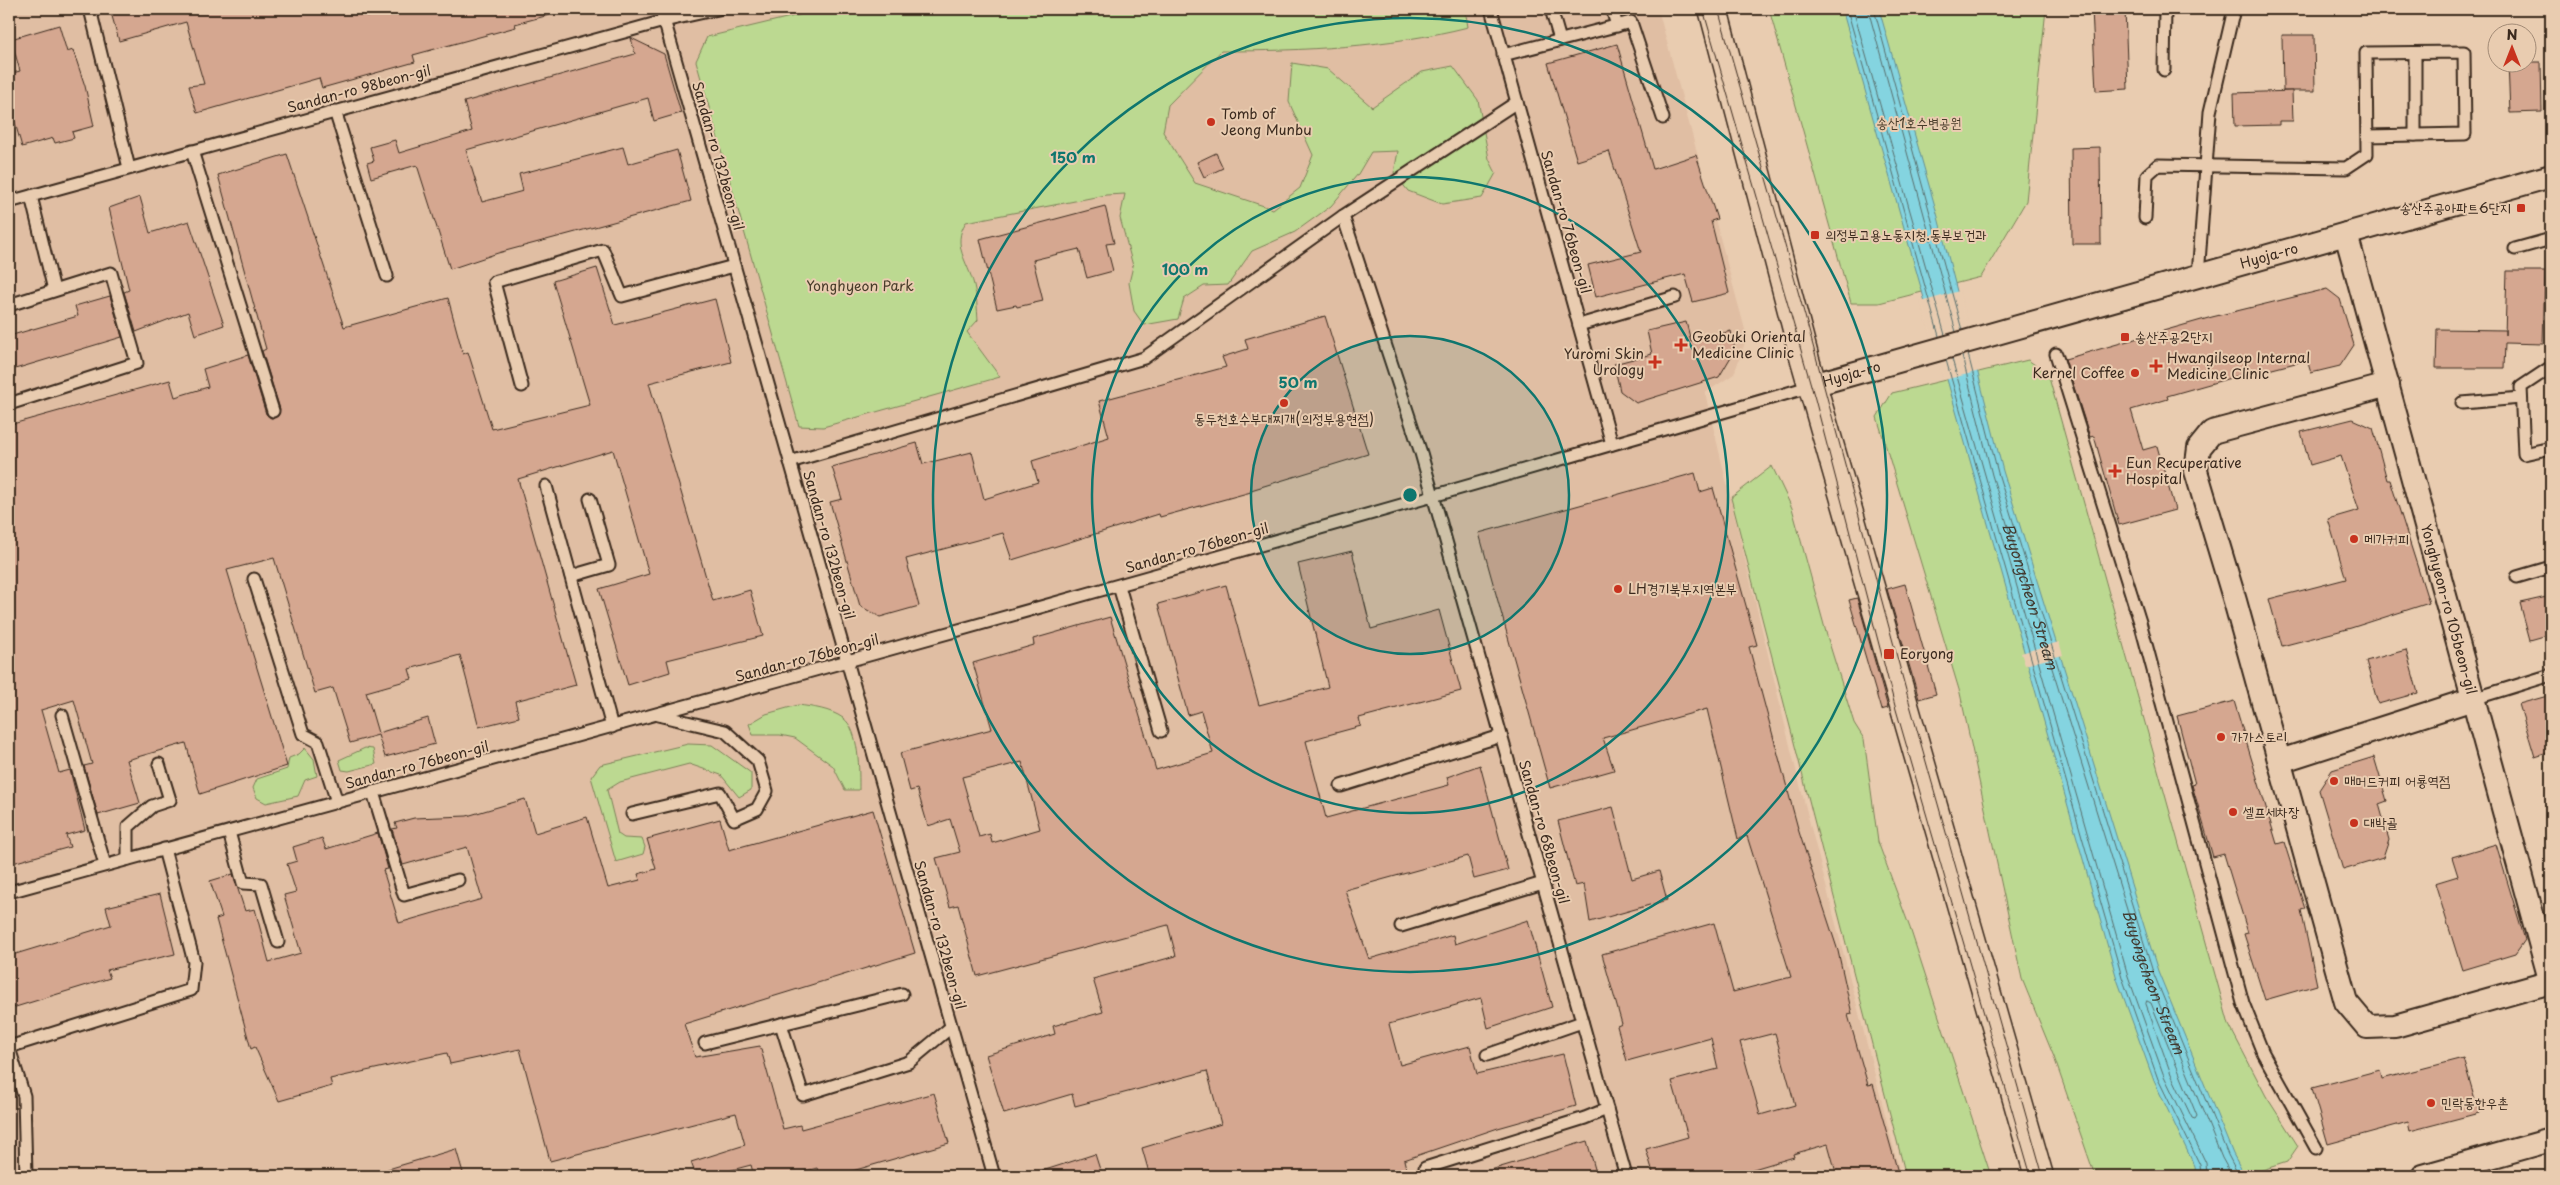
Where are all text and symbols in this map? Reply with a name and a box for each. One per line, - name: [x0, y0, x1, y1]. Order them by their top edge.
- north arrow: [2488, 22, 2538, 72]
- text: N: [2506, 24, 2518, 45]
- street label: Sandan-ro 98beon-gil: [285, 59, 433, 118]
- street label: Sandan-ro 132beon-gil: [687, 79, 750, 233]
- place label: Tomb of Jeong Munbu: [1221, 103, 1312, 140]
- park label: 송산1호수변공원: [1876, 112, 1962, 133]
- marker: Tomb of Jeong Munbu: [1205, 116, 1217, 128]
- text: 150 m: [1050, 145, 1096, 168]
- street label: Sandan-ro 76beon-gil: [1536, 148, 1597, 296]
- place label: 송산주공아파트6단지: [2400, 197, 2511, 218]
- marker: 송산주공아파트6단지: [2515, 202, 2527, 214]
- place label: 의정부고용노동지청.동부보건과: [1825, 224, 1986, 245]
- marker: 의정부고용노동지청.동부보건과: [1809, 229, 1821, 241]
- street label: Hyoja-ro: [2237, 237, 2301, 274]
- text: 100 m: [1162, 257, 1208, 280]
- park label: Yonghyeon Park: [806, 275, 914, 296]
- place label: Geobuki Oriental Medicine Clinic: [1692, 326, 1806, 363]
- place label: 송산주공2단지: [2135, 326, 2213, 347]
- marker: 송산주공2단지: [2119, 331, 2131, 343]
- marker: Geobuki Oriental Medicine Clinic: [1674, 338, 1688, 352]
- place label: Yuromi Skin Urology: [1564, 343, 1644, 380]
- place label: Hwangilseop Internal Medicine Clinic: [2167, 347, 2310, 384]
- marker: Yuromi Skin Urology: [1648, 355, 1662, 369]
- street label: Hyoja-ro: [1820, 355, 1883, 392]
- marker: Hwangilseop Internal Medicine Clinic: [2149, 359, 2163, 373]
- place label: Kernel Coffee: [2032, 362, 2125, 383]
- marker: Kernel Coffee: [2129, 367, 2141, 379]
- text: 50 m: [1279, 370, 1317, 393]
- marker: 동두천호수부대찌개(의정부용현점): [1278, 397, 1290, 409]
- place label: 동두천호수부대찌개(의정부용현점): [1194, 408, 1374, 429]
- place label: Eun Recuperative Hospital: [2126, 452, 2242, 489]
- marker: Eun Recuperative Hospital: [2108, 464, 2122, 478]
- street label: Sandan-ro 132beon-gil: [798, 468, 861, 622]
- centre of rings: [1401, 486, 1419, 504]
- street label: Sandan-ro 76beon-gil: [1123, 517, 1271, 578]
- water label: Buyongcheon Stream: [1998, 520, 2065, 673]
- street label: Yonghyeon-ro 105beon-gil: [2416, 521, 2483, 697]
- place label: 메가커피: [2364, 528, 2409, 549]
- marker: 메가커피: [2348, 533, 2360, 545]
- place label: LH경기북부지역본부: [1628, 578, 1737, 599]
- marker: LH경기북부지역본부: [1612, 583, 1624, 595]
- street label: Sandan-ro 76beon-gil: [733, 628, 881, 687]
- place label: Eoryong: [1900, 643, 1954, 664]
- marker: Eoryong: [1882, 647, 1896, 661]
- place label: 가가스토리: [2231, 726, 2287, 747]
- marker: 가가스토리: [2215, 731, 2227, 743]
- street label: Sandan-ro 76beon-gil: [343, 735, 491, 794]
- street label: Sandan-ro 68beon-gil: [1514, 757, 1575, 906]
- place label: 매머드커피 어룡역점: [2344, 770, 2450, 791]
- marker: 매머드커피 어룡역점: [2328, 775, 2340, 787]
- place label: 셀프세차장: [2243, 801, 2300, 822]
- marker: 셀프세차장: [2227, 806, 2239, 818]
- place label: 대박골: [2364, 812, 2398, 833]
- marker: 대박골: [2348, 817, 2360, 829]
- street label: Sandan-ro 132beon-gil: [909, 858, 972, 1012]
- water label: Buyongcheon Stream: [2118, 907, 2192, 1058]
- place label: 민락동한우촌: [2441, 1092, 2509, 1113]
- marker: 민락동한우촌: [2425, 1097, 2437, 1109]

